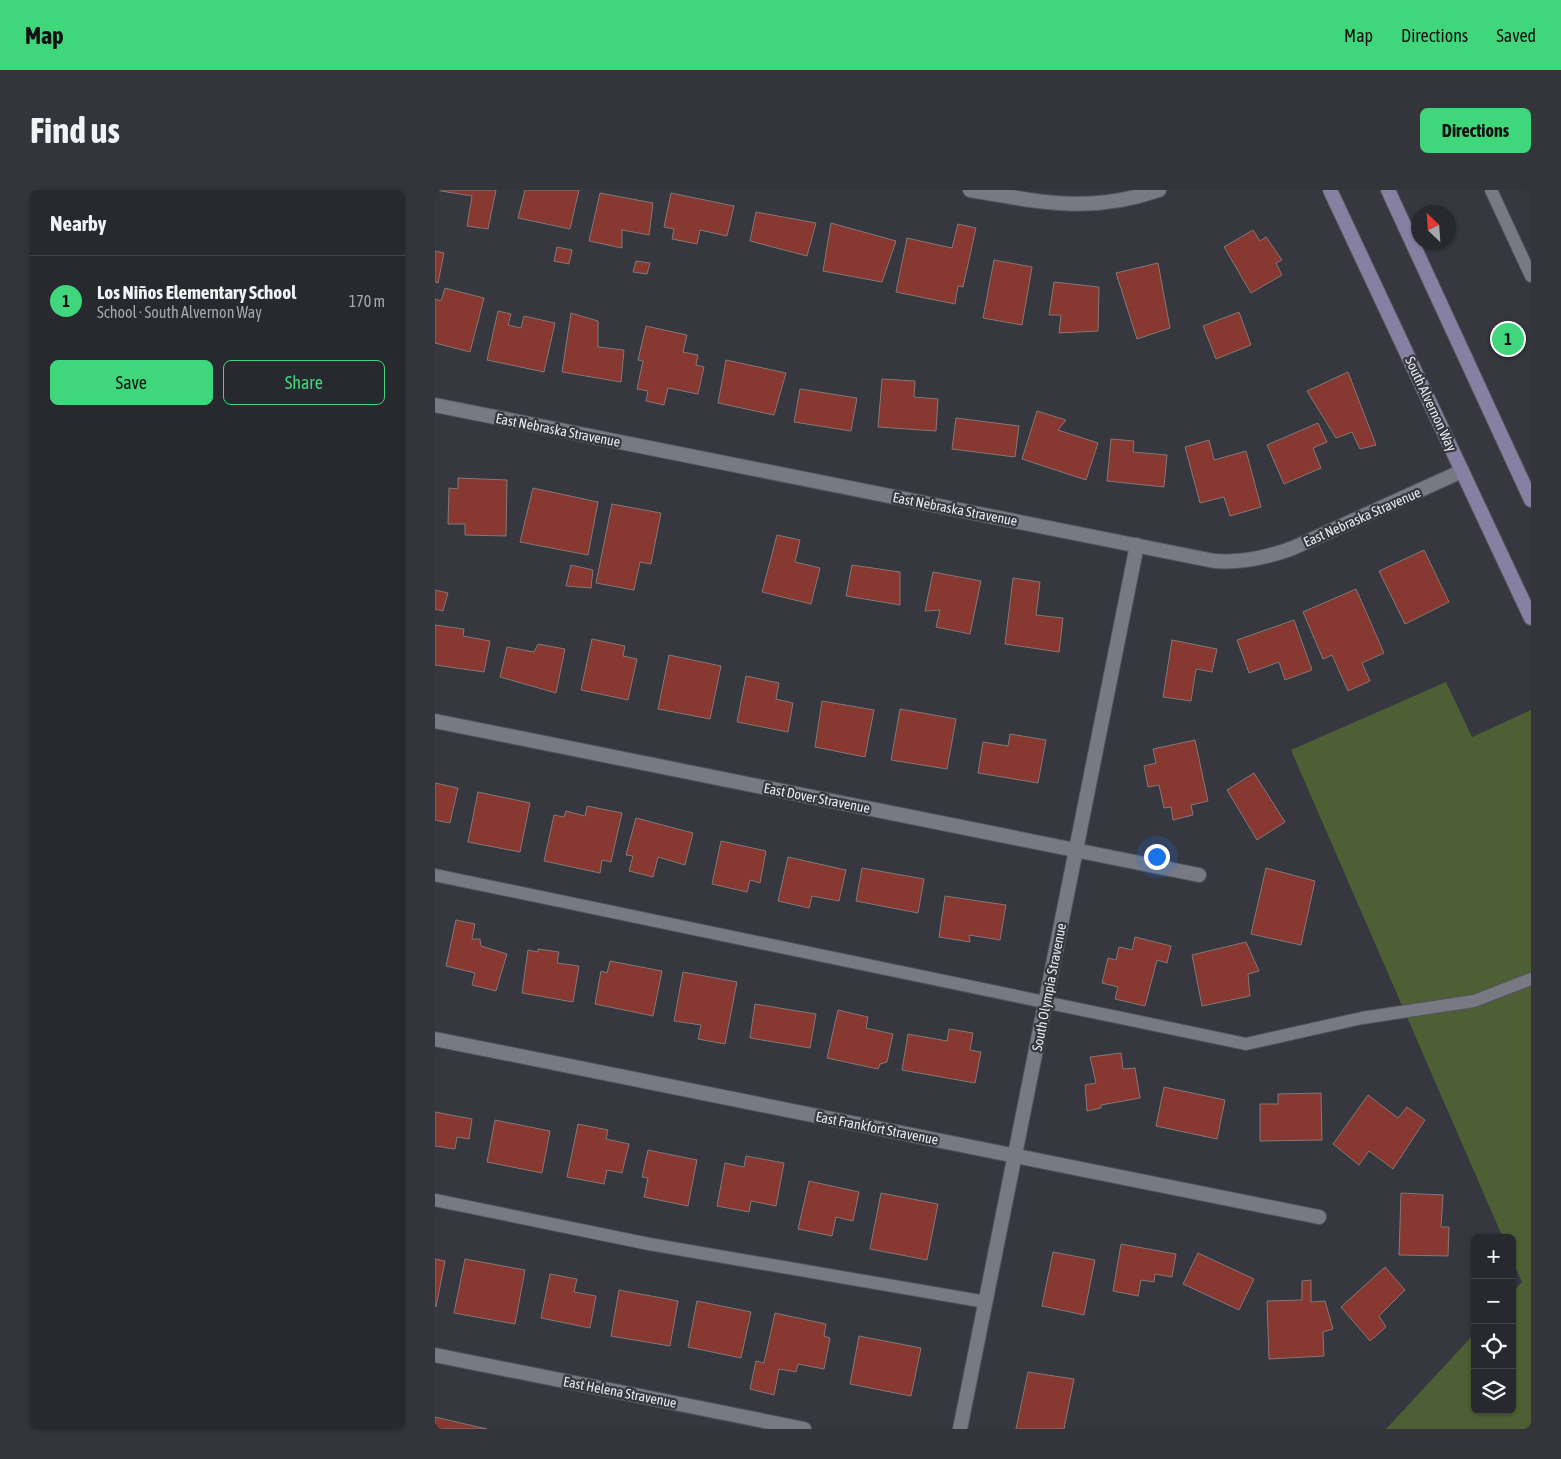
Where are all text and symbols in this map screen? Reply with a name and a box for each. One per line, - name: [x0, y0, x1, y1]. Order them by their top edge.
- text: Map: [25, 22, 64, 49]
- text: Map: [1344, 25, 1373, 46]
- text: Directions: [1401, 25, 1468, 46]
- text: Saved: [1496, 25, 1536, 46]
- button: Directions: [1420, 108, 1531, 153]
- text: Find us: [30, 110, 120, 150]
- north arrow: [1411, 205, 1456, 250]
- text: Nearby: [50, 211, 106, 235]
- text: Los Niños Elementary School: [97, 281, 296, 303]
- text: 1: [62, 292, 70, 310]
- text: 170 m: [349, 292, 385, 310]
- text: School · South Alvernon Way: [97, 303, 262, 321]
- pin: 1: [1492, 320, 1524, 358]
- street label: South Alvernon Way: [1402, 354, 1460, 454]
- button: Save: [50, 360, 213, 405]
- button: Share: [223, 360, 385, 405]
- street label: East Nebraska Stravenue: [494, 410, 622, 450]
- street label: East Nebraska Stravenue: [1301, 484, 1423, 550]
- street label: East Nebraska Stravenue: [891, 489, 1019, 529]
- street label: East Dover Stravenue: [763, 780, 871, 816]
- your location: [1144, 844, 1170, 870]
- street label: South Olympia Stravenue: [1029, 922, 1069, 1052]
- street label: East Frankfort Stravenue: [814, 1108, 940, 1148]
- map controls: [1471, 1234, 1516, 1414]
- button: +: [1471, 1234, 1516, 1279]
- button: −: [1471, 1279, 1516, 1324]
- button: locate: [1471, 1324, 1516, 1369]
- button: layers: [1471, 1369, 1516, 1414]
- street label: East Helena Stravenue: [562, 1373, 678, 1411]

